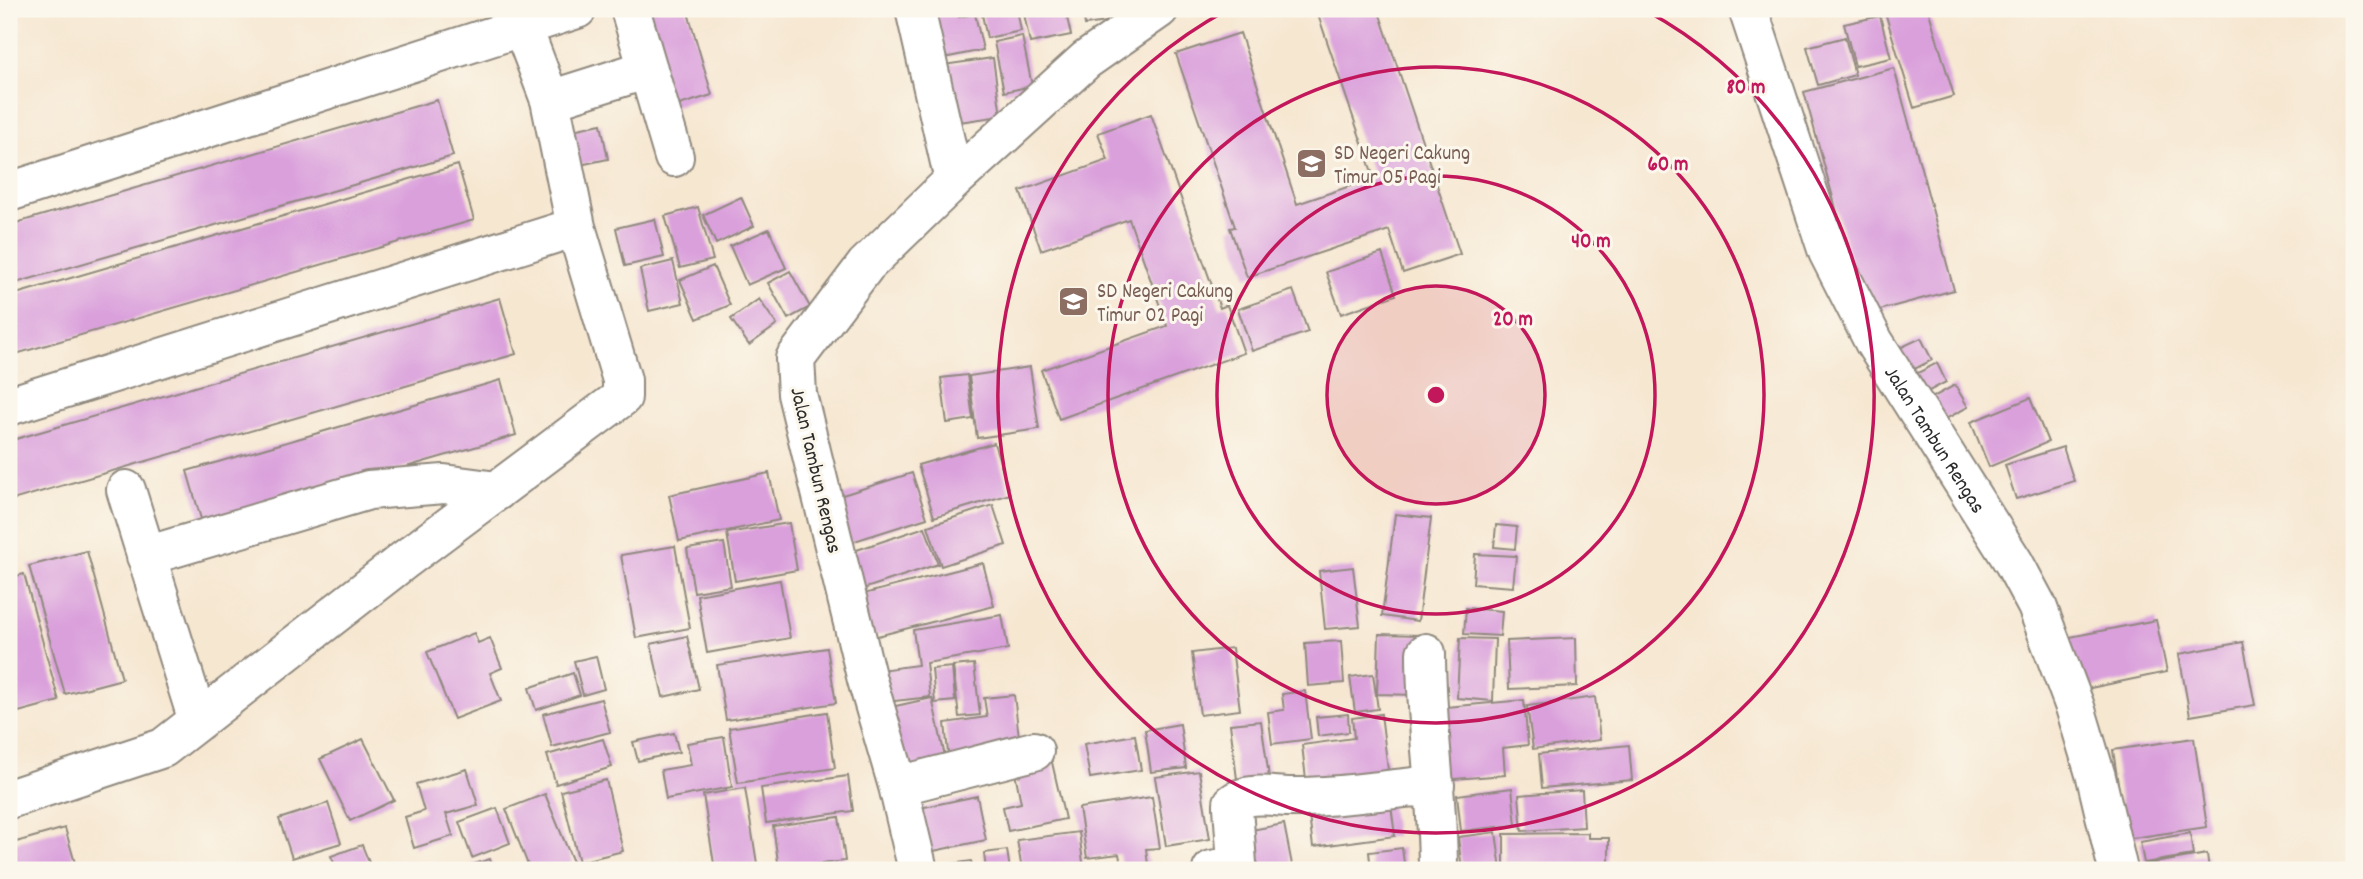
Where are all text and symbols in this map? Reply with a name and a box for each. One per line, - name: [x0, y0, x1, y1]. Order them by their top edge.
- text: 80 m: [1726, 74, 1766, 104]
- place label: SD Negeri Cakung Timur 05 Pagi: [1334, 140, 1470, 194]
- school or university icon: SD Negeri Cakung Timur 05 Pagi: [1294, 147, 1328, 181]
- text: 60 m: [1648, 151, 1688, 181]
- text: 40 m: [1571, 228, 1611, 258]
- place label: SD Negeri Cakung Timur 02 Pagi: [1097, 278, 1233, 332]
- school or university icon: SD Negeri Cakung Timur 02 Pagi: [1057, 285, 1091, 319]
- text: 20 m: [1493, 306, 1533, 336]
- street label: Jalan Tambun Rengas: [1875, 361, 1991, 520]
- centre of rings: [1424, 383, 1448, 407]
- street label: Jalan Tambun Rengas: [780, 385, 848, 557]

